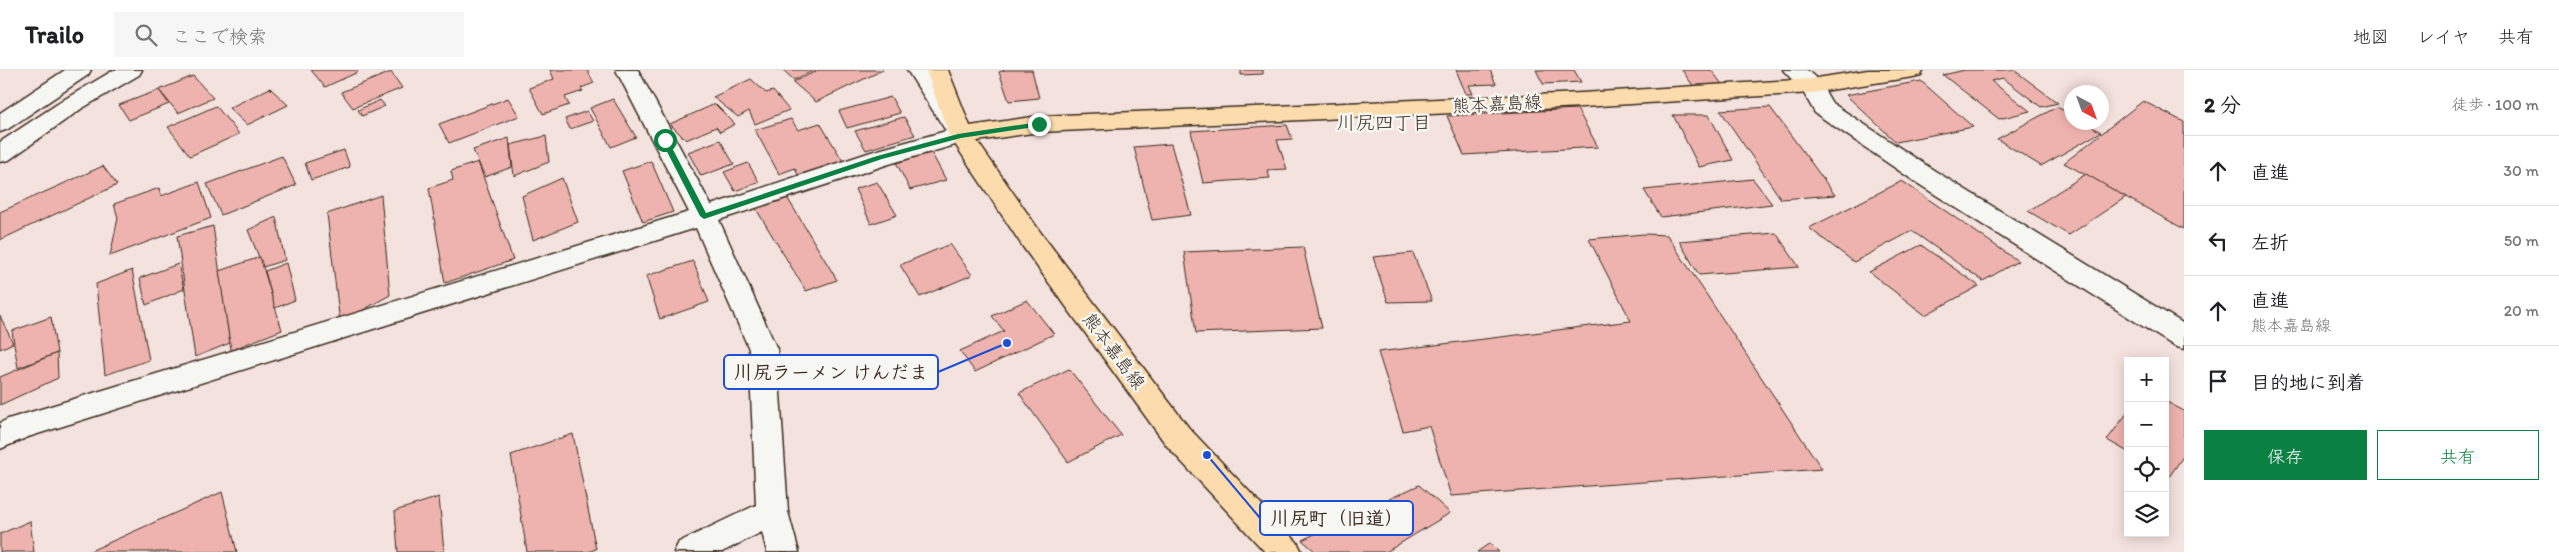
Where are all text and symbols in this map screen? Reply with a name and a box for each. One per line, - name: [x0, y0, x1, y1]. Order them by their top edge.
- search box: [114, 12, 464, 57]
- text: Trailo: [25, 20, 84, 49]
- icon: search: [132, 21, 160, 49]
- text: ここで検索: [172, 25, 267, 48]
- text: 地図: [2353, 26, 2389, 48]
- text: レイヤ: [2417, 26, 2470, 48]
- text: 共有: [2498, 26, 2534, 48]
- north arrow: [2064, 85, 2109, 130]
- street label: 熊本嘉島線: [1451, 91, 1543, 117]
- text: 2 分: [2204, 92, 2241, 117]
- text: 徒歩 · 100 m: [2452, 95, 2539, 114]
- district label: 川尻四丁目: [1336, 111, 1432, 134]
- route end: [1028, 113, 1051, 136]
- route start: [654, 129, 677, 152]
- icon: ahead: [2204, 157, 2232, 185]
- text: 直進: [2251, 161, 2289, 184]
- text: 30 m: [2503, 161, 2539, 180]
- icon: left: [2204, 227, 2232, 255]
- text: 左折: [2251, 231, 2289, 254]
- text: 50 m: [2504, 231, 2539, 250]
- text: 直進: [2251, 289, 2289, 312]
- icon: ahead: [2204, 297, 2232, 325]
- text: 20 m: [2504, 301, 2539, 320]
- street label: 熊本嘉島線: [1078, 308, 1150, 394]
- text: 熊本嘉島線: [2251, 316, 2331, 335]
- callout: 川尻ラーメン けんだま: [724, 355, 938, 389]
- map controls: [2124, 357, 2169, 537]
- button: +: [2124, 357, 2169, 402]
- text: 川尻ラーメン けんだま: [734, 361, 928, 384]
- icon: arrive: [2204, 367, 2232, 395]
- text: 目的地に到着: [2251, 371, 2365, 394]
- button: −: [2124, 402, 2169, 447]
- button: 保存: [2204, 430, 2367, 480]
- button: 共有: [2377, 430, 2539, 480]
- button: locate: [2124, 447, 2169, 492]
- button: layers: [2124, 492, 2169, 537]
- callout: 川尻町（旧道）: [1260, 501, 1413, 535]
- text: 川尻町（旧道）: [1270, 507, 1404, 530]

